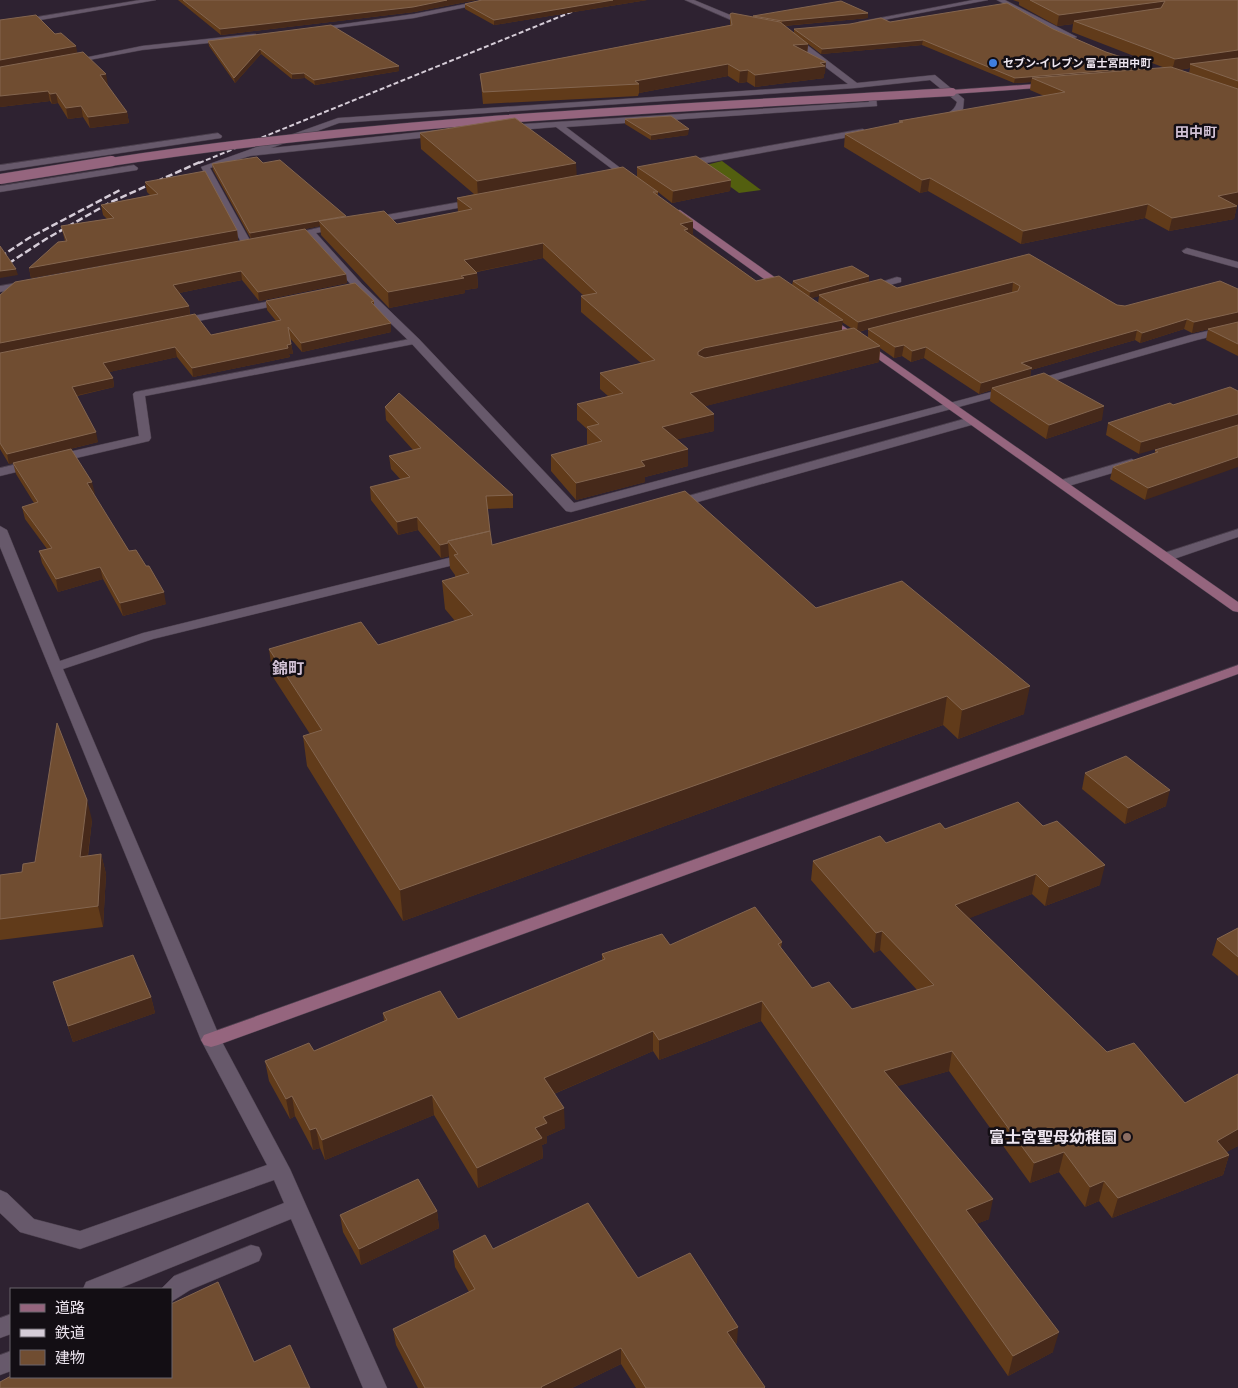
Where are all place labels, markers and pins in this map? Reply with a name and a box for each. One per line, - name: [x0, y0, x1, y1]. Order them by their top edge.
- place label: セブン-イレブン 富士宮田中町: [1003, 56, 1152, 70]
- marker: セブン-イレブン 富士宮田中町: [987, 57, 999, 69]
- place label: 富士宮聖母幼稚園: [989, 1127, 1117, 1147]
- marker: 富士宮聖母幼稚園: [1121, 1131, 1133, 1143]

